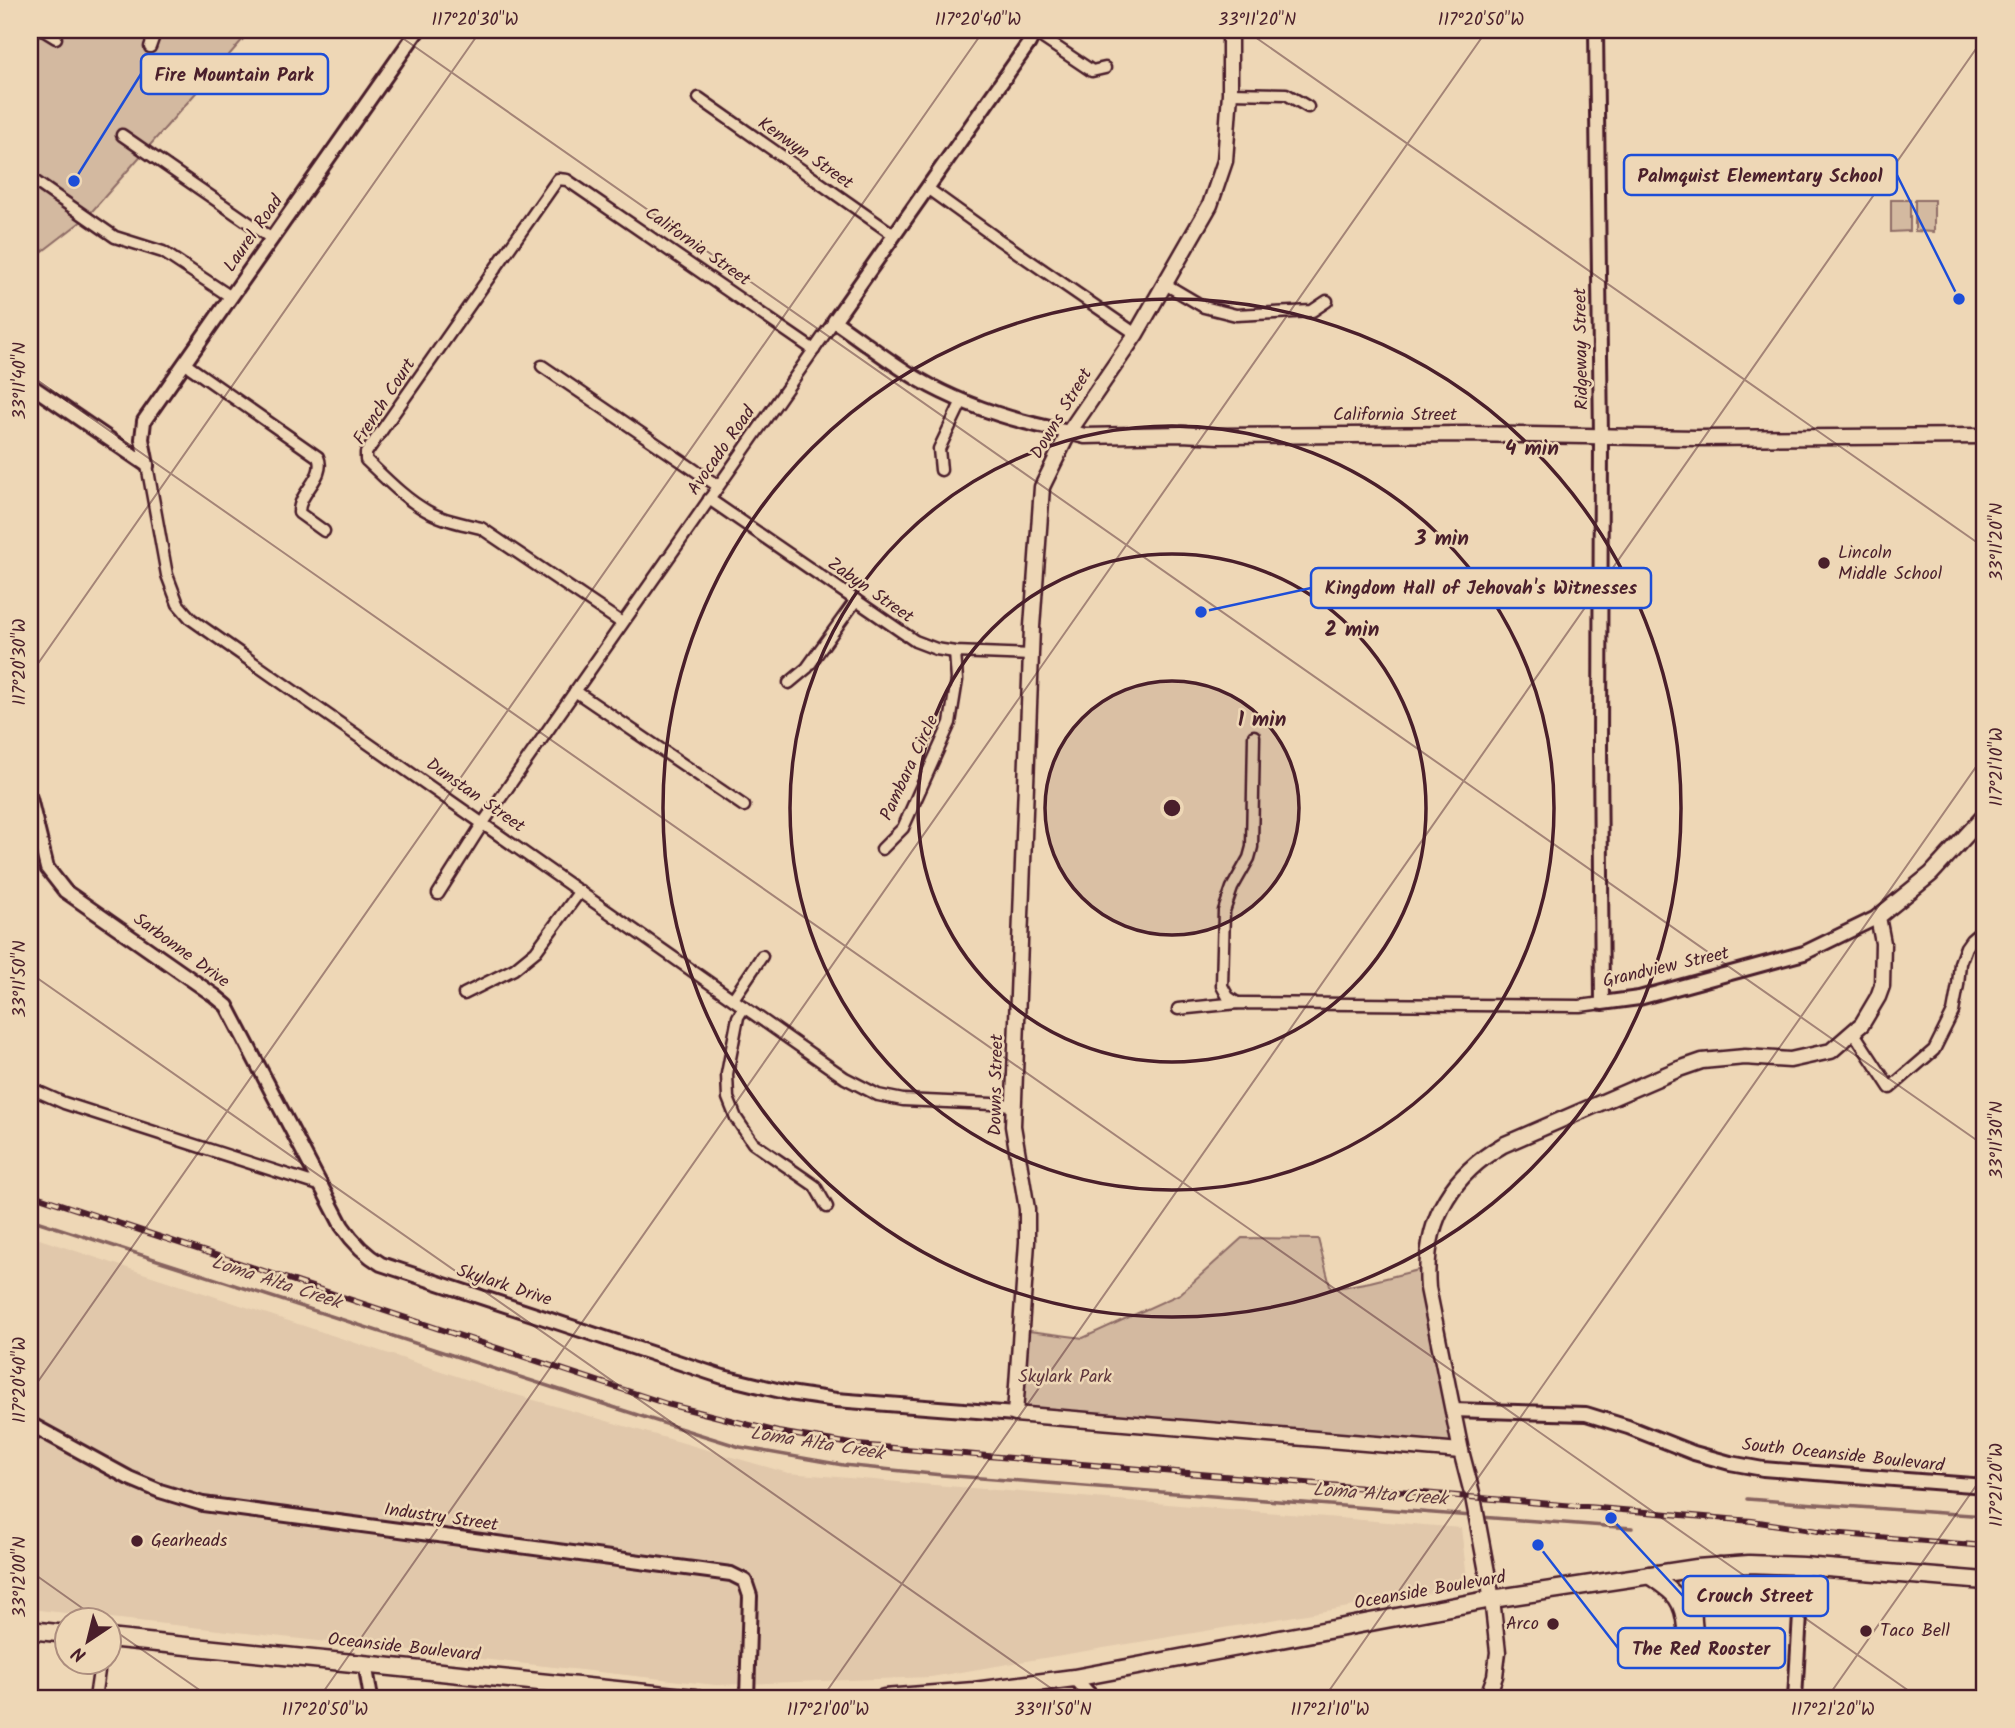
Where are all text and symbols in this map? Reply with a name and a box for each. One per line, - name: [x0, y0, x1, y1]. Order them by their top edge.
- text: 117°20'30"W: [431, 6, 519, 35]
- text: 117°20'40"W: [935, 6, 1021, 35]
- text: 33°11'20"N: [1218, 6, 1296, 35]
- text: 117°20'50"W: [1438, 6, 1524, 35]
- callout: Fire Mountain Park: [141, 54, 328, 94]
- text: Fire Mountain Park: [155, 61, 314, 91]
- street label: Kenwyn Street: [751, 110, 860, 198]
- callout: Palmquist Elementary School: [1624, 155, 1897, 195]
- text: Palmquist Elementary School: [1638, 162, 1883, 192]
- street label: Laurel Road: [217, 189, 292, 279]
- street label: California Street: [638, 200, 757, 295]
- street label: Ridgeway Street: [1566, 287, 1598, 410]
- text: 33°11'40"N: [6, 342, 35, 420]
- street label: French Court: [346, 352, 425, 451]
- street label: Downs Street: [1023, 362, 1101, 465]
- street label: Avocado Road: [680, 399, 764, 502]
- street label: California Street: [1333, 401, 1458, 430]
- text: 4 min: [1505, 433, 1559, 466]
- text: 33°11'20"N: [1983, 503, 2012, 581]
- text: 3 min: [1414, 523, 1469, 556]
- place label: Lincoln Middle School: [1838, 539, 1943, 589]
- street label: Zabyn Street: [821, 550, 920, 632]
- marker: Lincoln Middle School: [1816, 555, 1832, 571]
- callout: Kingdom Hall of Jehovah's Witnesses: [1311, 568, 1651, 608]
- text: Kingdom Hall of Jehovah's Witnesses: [1325, 574, 1637, 604]
- text: 2 min: [1325, 614, 1379, 647]
- text: 117°20'30"W: [6, 618, 35, 706]
- text: 1 min: [1238, 704, 1286, 737]
- street label: Pambara Circle: [873, 710, 947, 826]
- text: 117°21'10"W: [1983, 727, 2012, 807]
- street label: Dunstan Street: [419, 751, 531, 842]
- centre of rings: [1160, 796, 1184, 820]
- street label: Sarbonne Drive: [127, 906, 235, 996]
- street label: Grandview Street: [1600, 939, 1733, 997]
- text: 33°11'50"N: [6, 940, 35, 1018]
- street label: Downs Street: [982, 1033, 1012, 1136]
- text: 33°11'30"N: [1983, 1101, 2012, 1179]
- water label: Loma Alta Creek: [207, 1248, 347, 1319]
- street label: Skylark Drive: [453, 1257, 555, 1315]
- text: 117°20'40"W: [6, 1337, 35, 1423]
- park label: Skylark Park: [1018, 1363, 1112, 1392]
- water label: Loma Alta Creek: [748, 1419, 889, 1470]
- street label: South Oceanside Boulevard: [1740, 1431, 1947, 1481]
- text: 117°21'20"W: [1983, 1443, 2012, 1527]
- water label: Loma Alta Creek: [1312, 1475, 1451, 1515]
- street label: Industry Street: [382, 1496, 501, 1540]
- place label: Gearheads: [151, 1527, 228, 1556]
- marker: Gearheads: [129, 1533, 145, 1549]
- text: 33°12'00"N: [6, 1536, 35, 1618]
- street label: Oceanside Boulevard: [1352, 1563, 1509, 1619]
- callout: Crouch Street: [1683, 1576, 1828, 1616]
- text: Crouch Street: [1697, 1582, 1814, 1612]
- north arrow: [52, 1606, 122, 1676]
- place label: Arco: [1506, 1610, 1539, 1639]
- marker: Arco: [1545, 1616, 1561, 1632]
- place label: Taco Bell: [1880, 1617, 1950, 1646]
- marker: Taco Bell: [1858, 1623, 1874, 1639]
- street label: Oceanside Boulevard: [326, 1626, 483, 1671]
- callout: The Red Rooster: [1618, 1628, 1785, 1668]
- text: The Red Rooster: [1632, 1635, 1771, 1665]
- text: N: [66, 1638, 93, 1669]
- text: 117°20'50"W: [282, 1696, 368, 1725]
- text: 117°21'00"W: [787, 1696, 869, 1725]
- text: 33°11'50"N: [1014, 1696, 1092, 1725]
- text: 117°21'10"W: [1290, 1696, 1370, 1725]
- text: 117°21'20"W: [1791, 1696, 1875, 1725]

